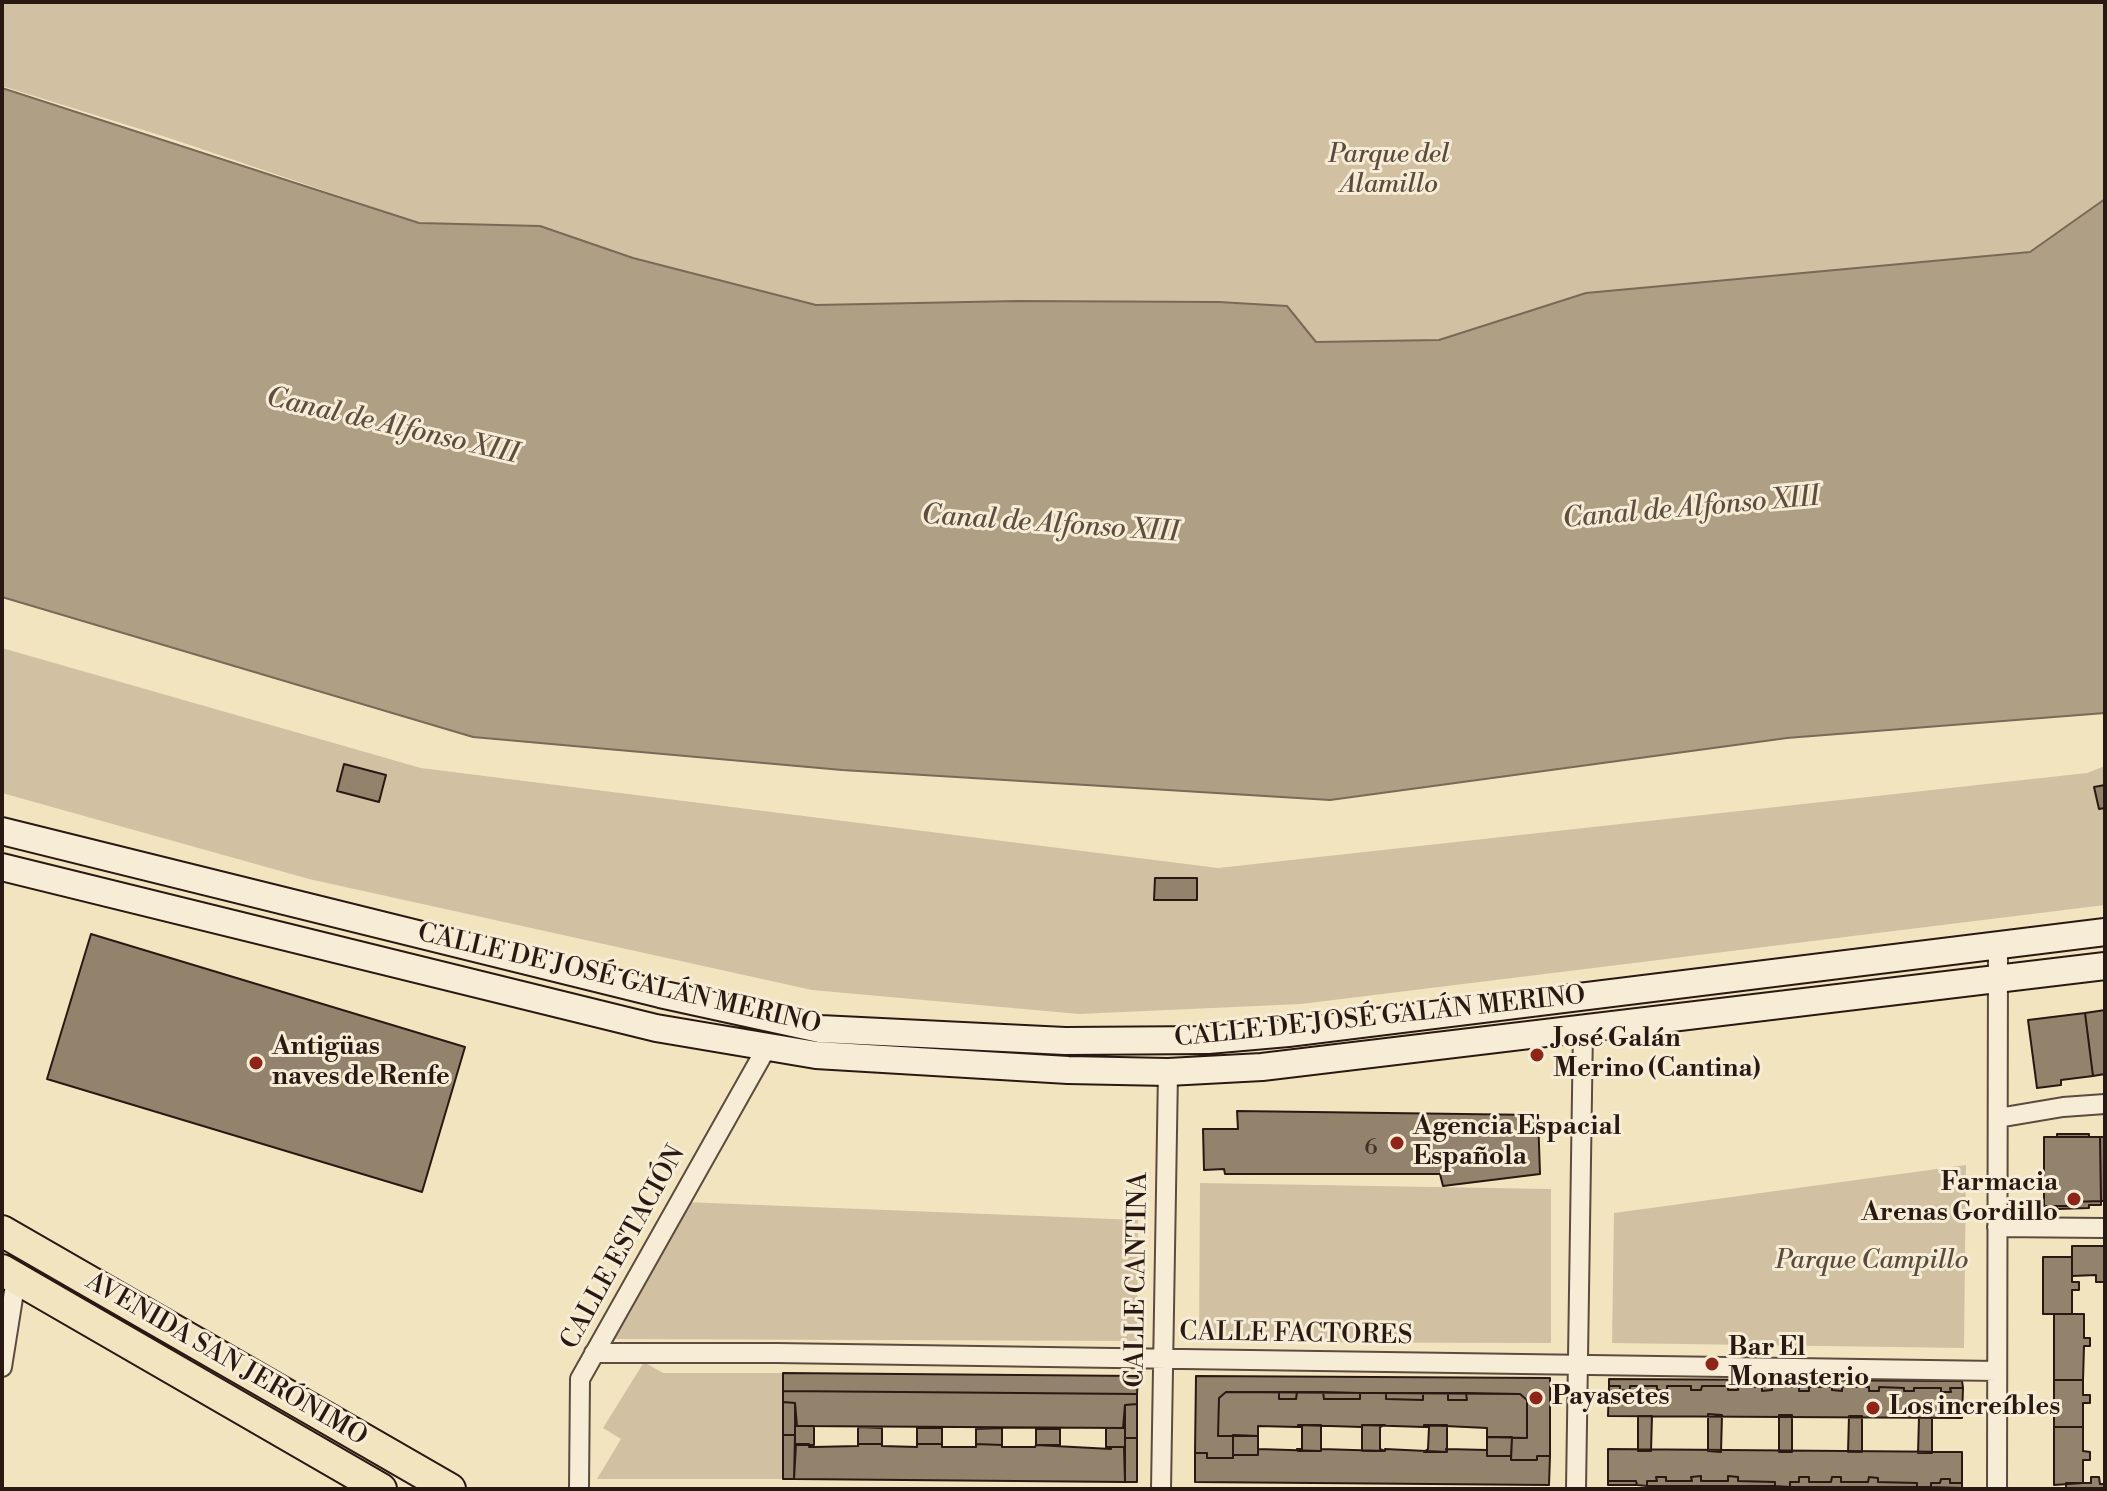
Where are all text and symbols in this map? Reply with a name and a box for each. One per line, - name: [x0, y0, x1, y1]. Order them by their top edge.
- park label: Parque del Alamillo: [1329, 140, 1449, 202]
- water label: Canal de Alfonso XIII: [263, 382, 521, 472]
- water label: Canal de Alfonso XIII: [1561, 481, 1821, 537]
- water label: Canal de Alfonso XIII: [920, 499, 1180, 551]
- street label: CALLE DE JOSÉ GALÁN MERINO: [414, 918, 824, 1042]
- street label: CALLE DE JOSÉ GALÁN MERINO: [1173, 981, 1587, 1055]
- place label: José Galán Merino (Cantina): [1553, 1024, 1760, 1086]
- place label: Antigüas naves de Renfe: [272, 1032, 450, 1094]
- marker: José Galán Merino (Cantina): [1528, 1046, 1546, 1064]
- marker: Antigüas naves de Renfe: [247, 1054, 265, 1072]
- place label: Agencia Espacial Española: [1413, 1112, 1621, 1174]
- marker: Agencia Espacial Española: [1388, 1134, 1406, 1152]
- house number: 6: [1364, 1136, 1378, 1162]
- street label: CALLE ESTACIÓN: [555, 1141, 693, 1355]
- place label: Farmacia Arenas Gordillo: [1861, 1168, 2058, 1230]
- street label: CALLE CANTINA: [1121, 1172, 1155, 1388]
- marker: Farmacia Arenas Gordillo: [2065, 1190, 2083, 1208]
- park label: Parque Campillo: [1776, 1246, 1968, 1278]
- street label: AVENIDA SAN JERÓNIMO: [80, 1267, 372, 1453]
- street label: CALLE FACTORES: [1179, 1317, 1413, 1353]
- place label: Bar El Monasterio: [1728, 1333, 1869, 1394]
- marker: Bar El Monasterio: [1703, 1355, 1721, 1373]
- place label: Payasetes: [1552, 1382, 1670, 1414]
- marker: Payasetes: [1527, 1389, 1545, 1407]
- place label: Los increíbles: [1889, 1392, 2060, 1424]
- marker: Los increíbles: [1864, 1399, 1882, 1417]

